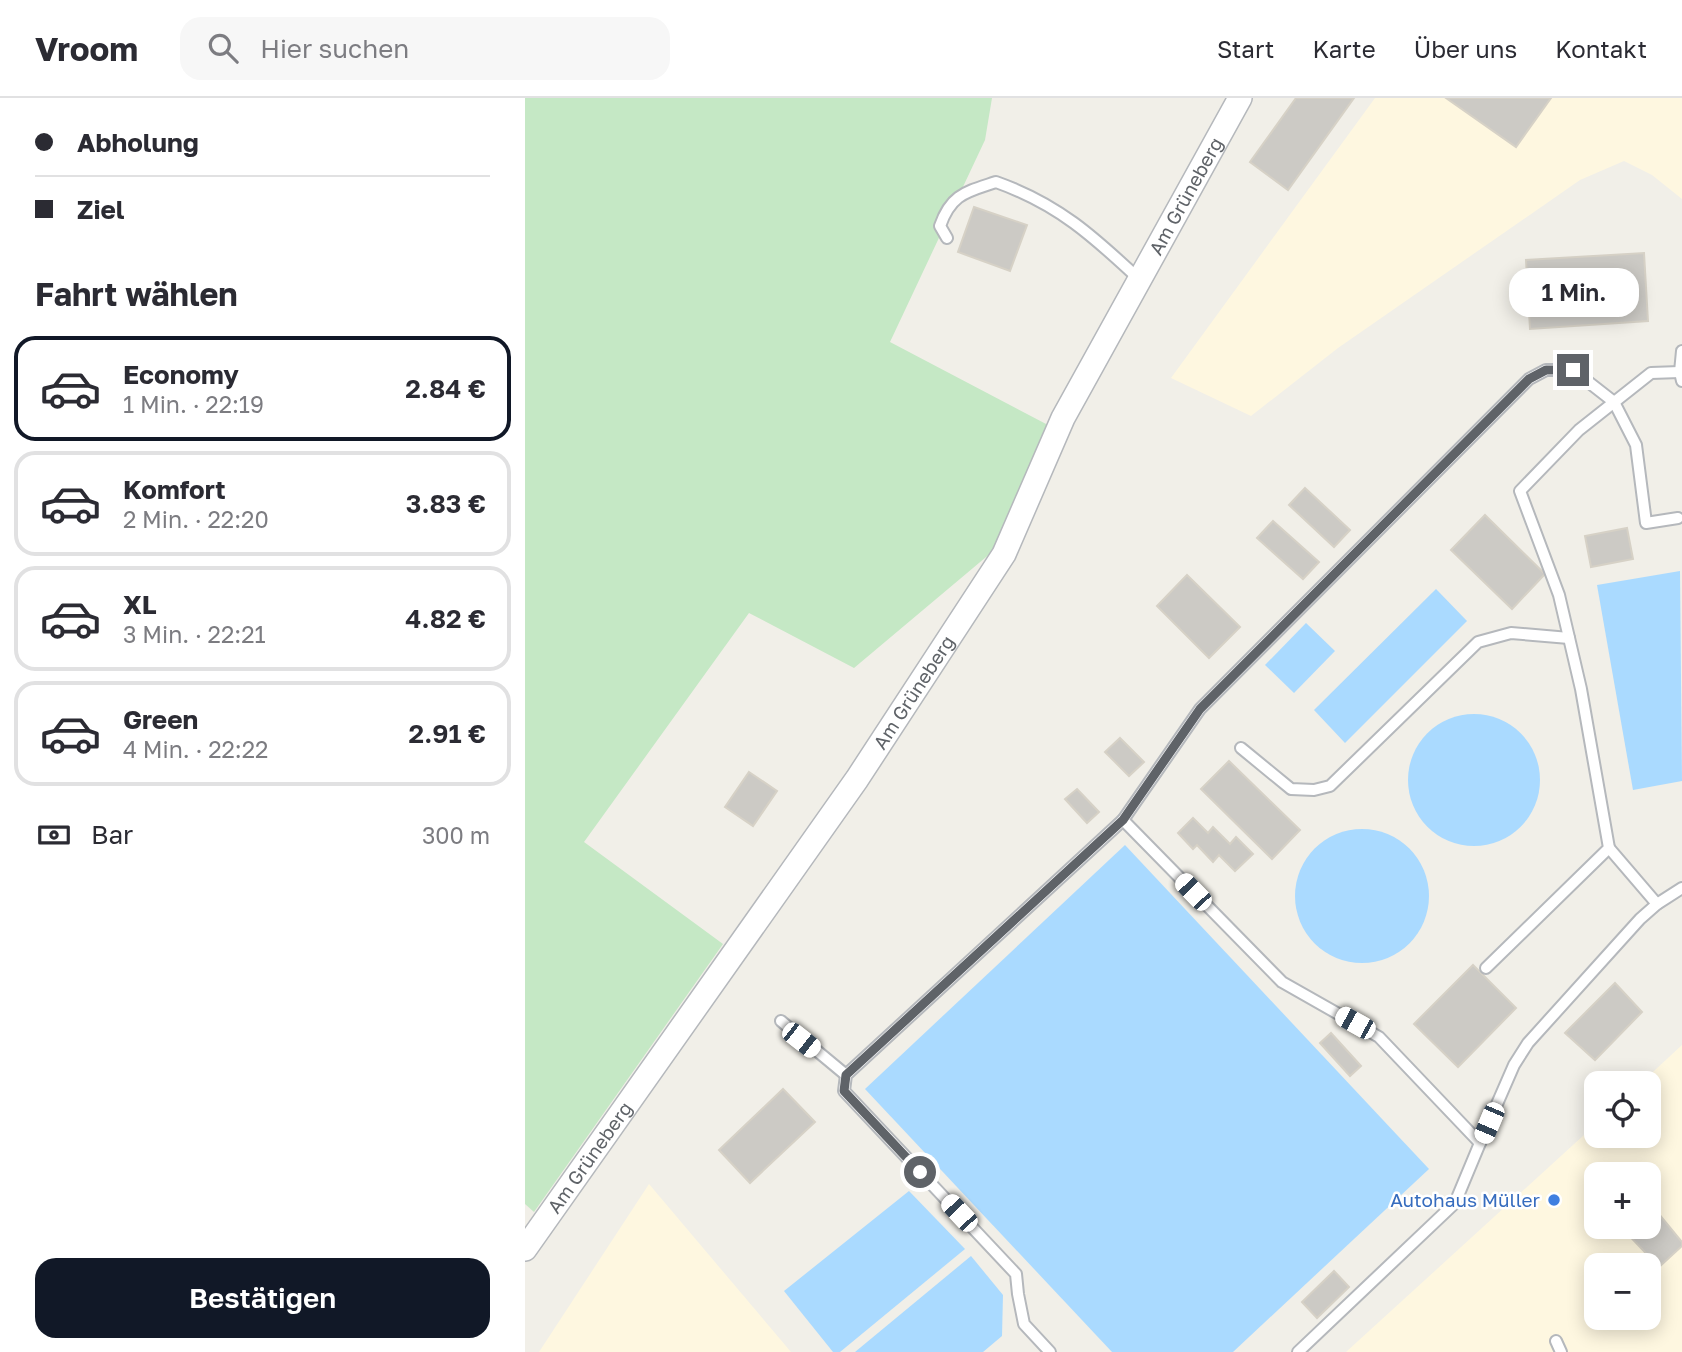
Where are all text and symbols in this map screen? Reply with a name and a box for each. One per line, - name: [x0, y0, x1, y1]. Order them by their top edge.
- search box: [180, 17, 670, 80]
- text: Vroom: [35, 29, 138, 68]
- icon: search: [204, 29, 242, 67]
- text: Hier suchen: [260, 33, 409, 64]
- text: Start: [1217, 34, 1274, 63]
- text: Karte: [1312, 34, 1376, 63]
- text: Über uns: [1414, 34, 1517, 63]
- text: Kontakt: [1555, 34, 1647, 63]
- text: Abholung: [77, 127, 199, 158]
- street label: Am Grüneberg: [1144, 133, 1227, 259]
- text: Ziel: [77, 194, 125, 225]
- callout: 1 Min.: [1508, 268, 1638, 317]
- text: Fahrt wählen: [35, 275, 238, 313]
- text: 1 Min.: [1542, 278, 1606, 306]
- route end: [1557, 354, 1589, 386]
- icon: car: [39, 357, 102, 420]
- text: Economy: [123, 359, 239, 390]
- text: 2.84 €: [405, 373, 486, 404]
- text: 1 Min. · 22:19: [123, 390, 264, 418]
- icon: car: [39, 472, 102, 535]
- text: Komfort: [123, 474, 226, 505]
- text: 3.83 €: [406, 488, 486, 519]
- text: 2 Min. · 22:20: [123, 505, 269, 533]
- icon: car: [39, 587, 102, 650]
- text: XL: [123, 589, 157, 620]
- text: 4.82 €: [405, 603, 486, 634]
- text: 3 Min. · 22:21: [123, 620, 266, 648]
- street label: Am Grüneberg: [868, 631, 959, 753]
- icon: car: [39, 702, 102, 765]
- text: Green: [123, 704, 198, 735]
- text: 2.91 €: [409, 718, 486, 749]
- text: 4 Min. · 22:22: [123, 735, 268, 763]
- icon: cash: [35, 816, 73, 854]
- text: Bar: [91, 819, 133, 850]
- text: 300 m: [422, 821, 490, 849]
- car: [1171, 870, 1216, 914]
- car: [1332, 1004, 1379, 1042]
- car: [778, 1019, 825, 1061]
- map controls: [1584, 1071, 1661, 1330]
- button: locate: [1584, 1071, 1661, 1148]
- street label: Am Grüneberg: [542, 1097, 636, 1217]
- car: [1472, 1100, 1507, 1146]
- route start: [904, 1156, 936, 1188]
- button: +: [1584, 1162, 1661, 1239]
- place label: Autohaus Müller: [1390, 1188, 1541, 1211]
- car: [937, 1190, 982, 1236]
- marker: Autohaus Müller: [1546, 1192, 1562, 1208]
- button: −: [1584, 1253, 1661, 1330]
- button: Bestätigen: [35, 1258, 490, 1338]

